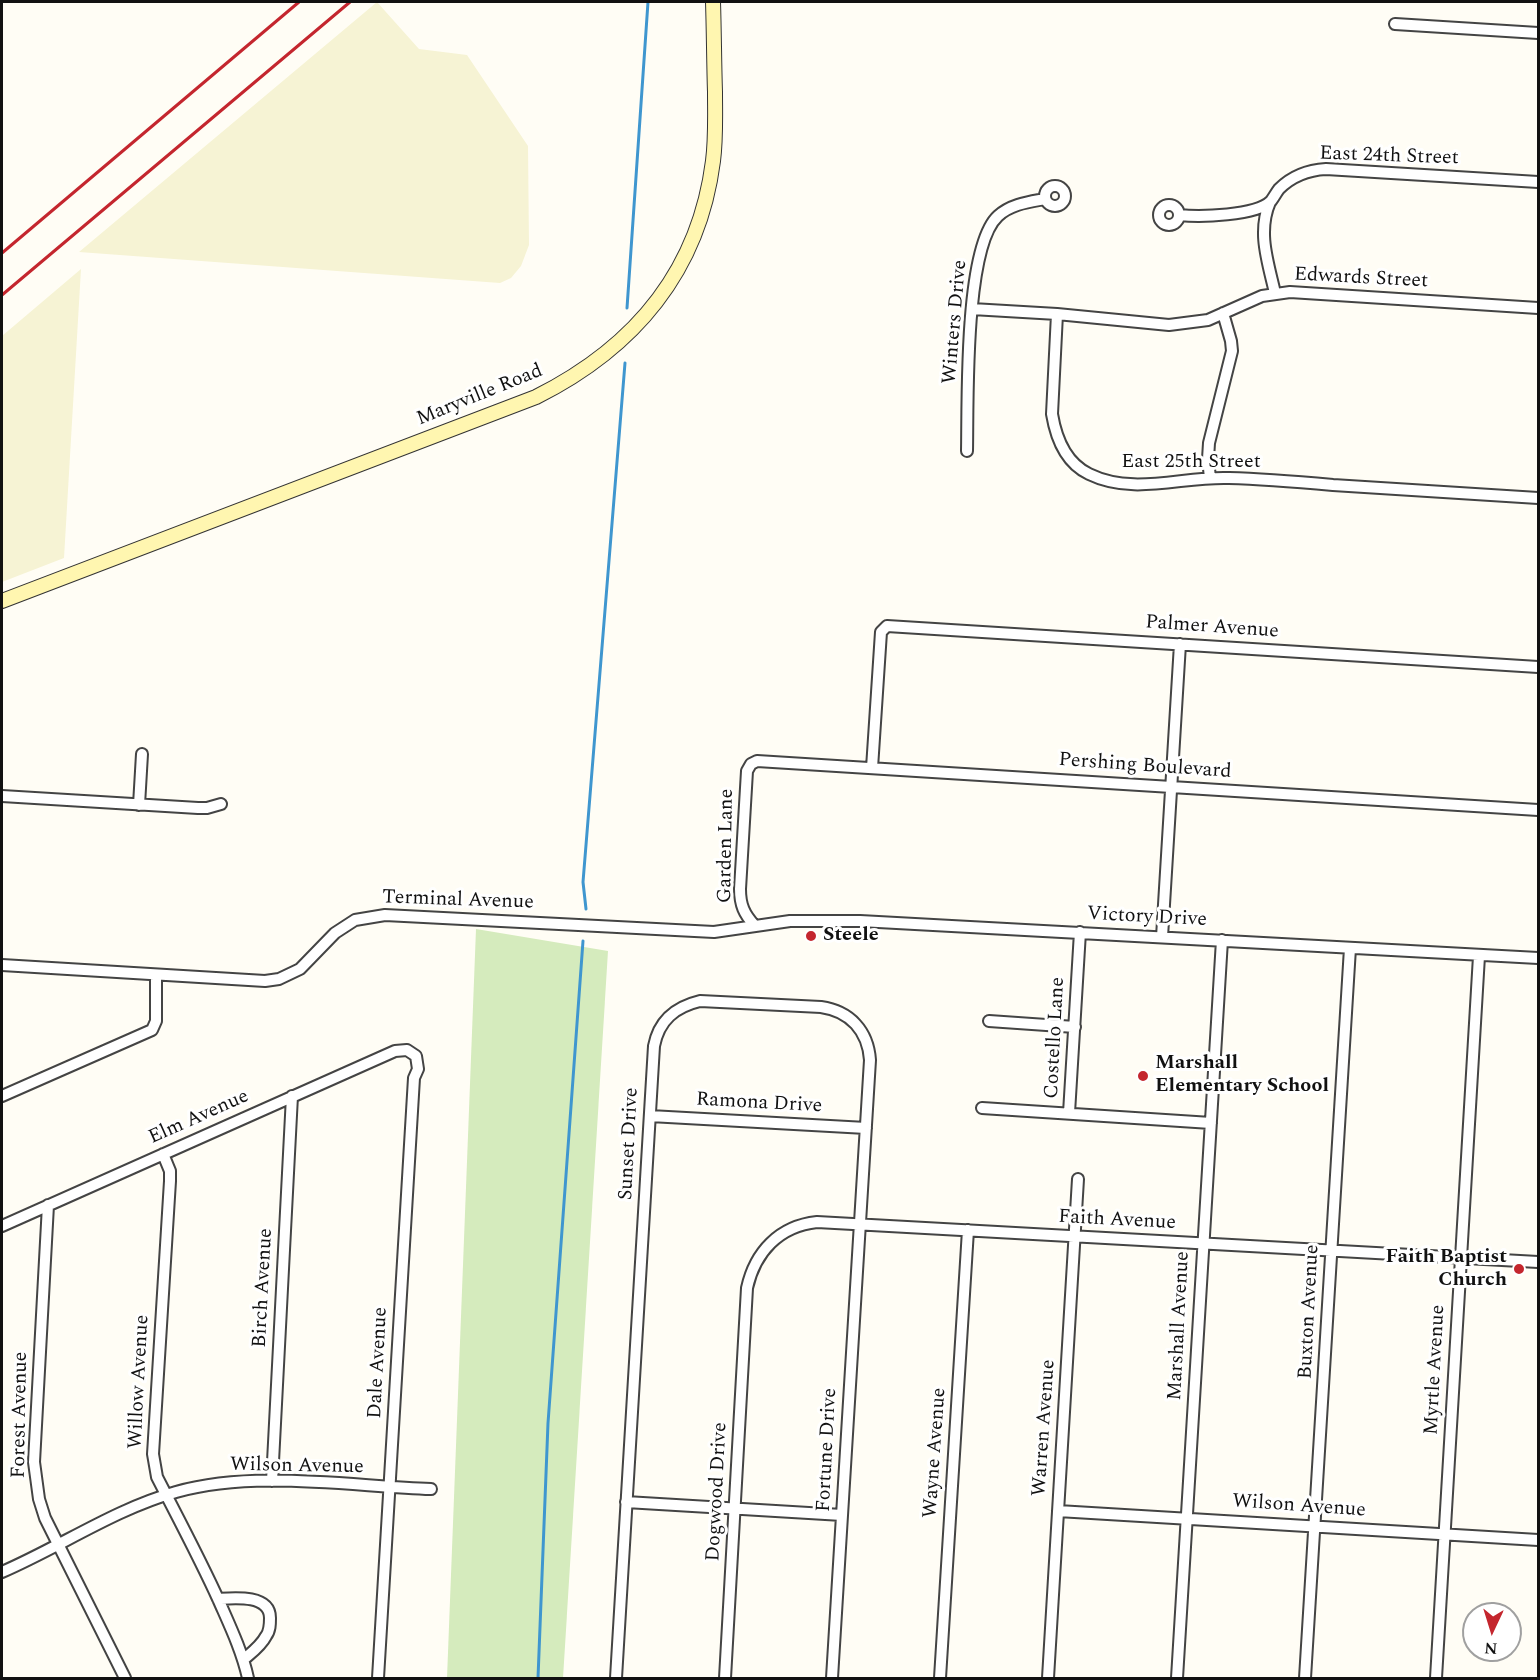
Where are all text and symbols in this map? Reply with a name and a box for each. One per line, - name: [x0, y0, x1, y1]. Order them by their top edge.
- street label: East 24th Street: [1319, 143, 1459, 171]
- street label: Winters Drive: [939, 259, 973, 385]
- street label: Edwards Street: [1293, 264, 1429, 294]
- street label: Maryville Road: [413, 360, 547, 432]
- street label: East 25th Street: [1121, 451, 1261, 475]
- street label: Palmer Avenue: [1144, 611, 1280, 645]
- street label: Pershing Boulevard: [1058, 749, 1232, 785]
- street label: Garden Lane: [714, 789, 740, 903]
- street label: Terminal Avenue: [382, 886, 534, 916]
- street label: Victory Drive: [1086, 903, 1208, 933]
- place label: Steele: [823, 924, 879, 948]
- marker: Steele: [804, 929, 818, 943]
- street label: Costello Lane: [1041, 977, 1071, 1099]
- place label: Marshall Elementary School: [1155, 1052, 1329, 1099]
- marker: Marshall Elementary School: [1136, 1069, 1150, 1083]
- street label: Elm Avenue: [145, 1085, 253, 1151]
- street label: Sunset Drive: [615, 1087, 645, 1201]
- street label: Ramona Drive: [695, 1089, 823, 1119]
- street label: Faith Avenue: [1058, 1206, 1176, 1236]
- street label: Birch Avenue: [249, 1228, 279, 1348]
- street label: Buxton Avenue: [1294, 1244, 1326, 1380]
- place label: Faith Baptist Church: [1385, 1246, 1507, 1293]
- street label: Marshall Avenue: [1164, 1251, 1196, 1401]
- marker: Faith Baptist Church: [1512, 1262, 1526, 1276]
- street label: Myrtle Avenue: [1421, 1304, 1451, 1436]
- street label: Dale Avenue: [364, 1307, 394, 1419]
- street label: Willow Avenue: [125, 1314, 155, 1450]
- street label: Forest Avenue: [8, 1351, 34, 1479]
- street label: Warren Avenue: [1028, 1359, 1062, 1497]
- street label: Fortune Drive: [813, 1387, 843, 1513]
- street label: Wayne Avenue: [919, 1387, 953, 1519]
- street label: Dogwood Drive: [702, 1422, 734, 1562]
- street label: Wilson Avenue: [230, 1454, 364, 1480]
- street label: Wilson Avenue: [1231, 1490, 1367, 1524]
- north arrow: [1462, 1602, 1522, 1662]
- text: N: [1484, 1636, 1498, 1660]

